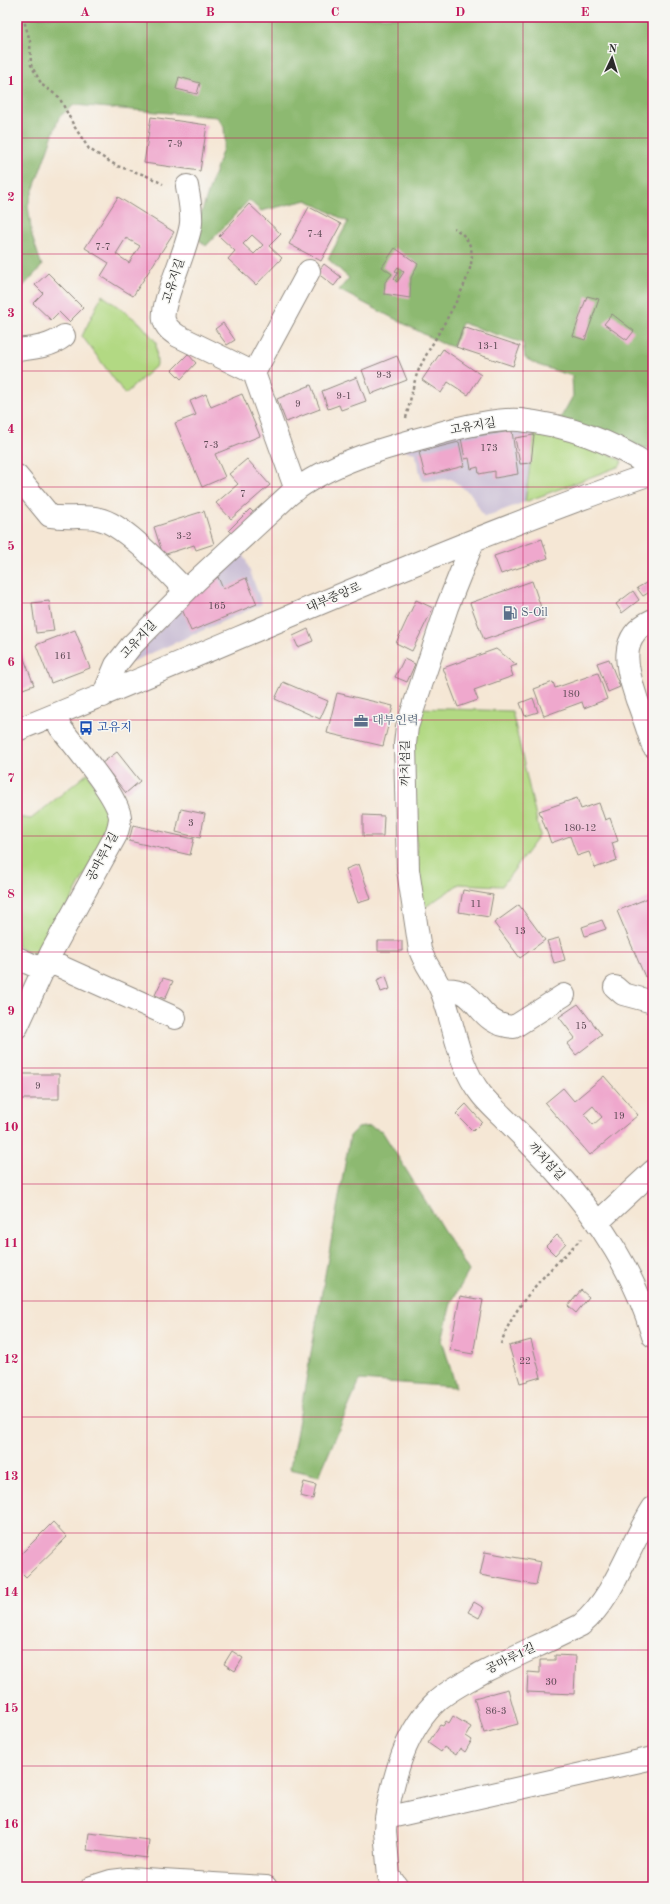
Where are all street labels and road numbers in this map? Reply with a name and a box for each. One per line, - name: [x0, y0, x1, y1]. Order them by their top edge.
- street label: 고유지길: [160, 257, 187, 305]
- street label: 고유지길: [449, 416, 497, 437]
- street label: 대부중앙로: [305, 580, 363, 615]
- street label: 고유지길: [118, 618, 159, 661]
- street label: 까치섬길: [399, 740, 412, 786]
- street label: 공마루1길: [84, 830, 121, 883]
- street label: 까치섬길: [526, 1140, 567, 1183]
- street label: 공마루1길: [484, 1641, 538, 1676]

